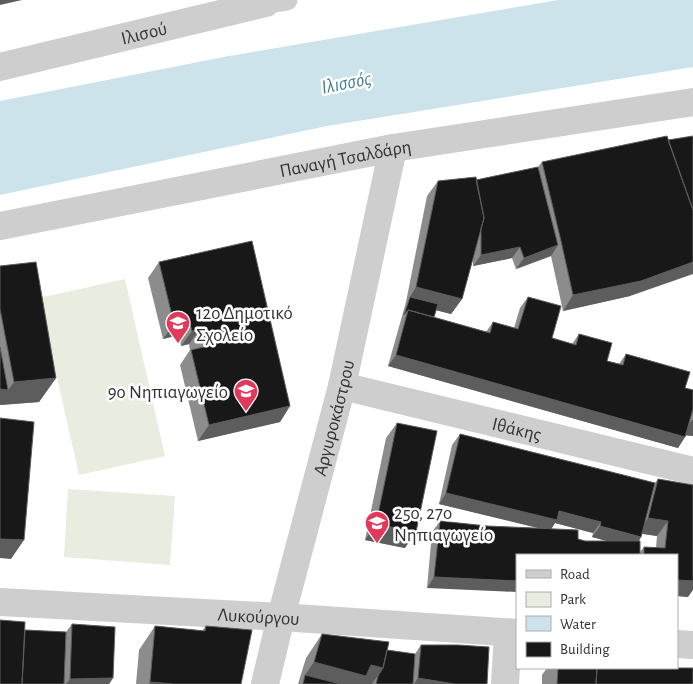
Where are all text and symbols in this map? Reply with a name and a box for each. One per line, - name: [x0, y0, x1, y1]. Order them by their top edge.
- street label: Ιλισού: [119, 19, 169, 49]
- water label: Ιλισσός: [320, 68, 373, 98]
- street label: Παναγή Τσαλδάρη: [278, 137, 413, 181]
- place label: 12ο Δημοτικό Σχολείο: [196, 304, 293, 345]
- school or university icon: 12ο Δημοτικό Σχολείο: [165, 310, 191, 344]
- street label: Αργυροκάστρου: [311, 358, 358, 478]
- school or university icon: 9ο Νηπιαγωγείο: [233, 378, 259, 412]
- place label: 9ο Νηπιαγωγείο: [108, 383, 228, 402]
- street label: Ιθάκης: [490, 415, 543, 445]
- place label: 25ο, 27ο Νηπιαγωγείο: [394, 504, 493, 545]
- school or university icon: 25ο, 27ο Νηπιαγωγείο: [364, 510, 390, 544]
- legend: [516, 554, 678, 669]
- text: Road: [560, 567, 590, 582]
- text: Park: [560, 592, 586, 607]
- street label: Λυκούργου: [217, 606, 300, 629]
- text: Water: [560, 617, 596, 632]
- text: Building: [560, 642, 610, 657]

